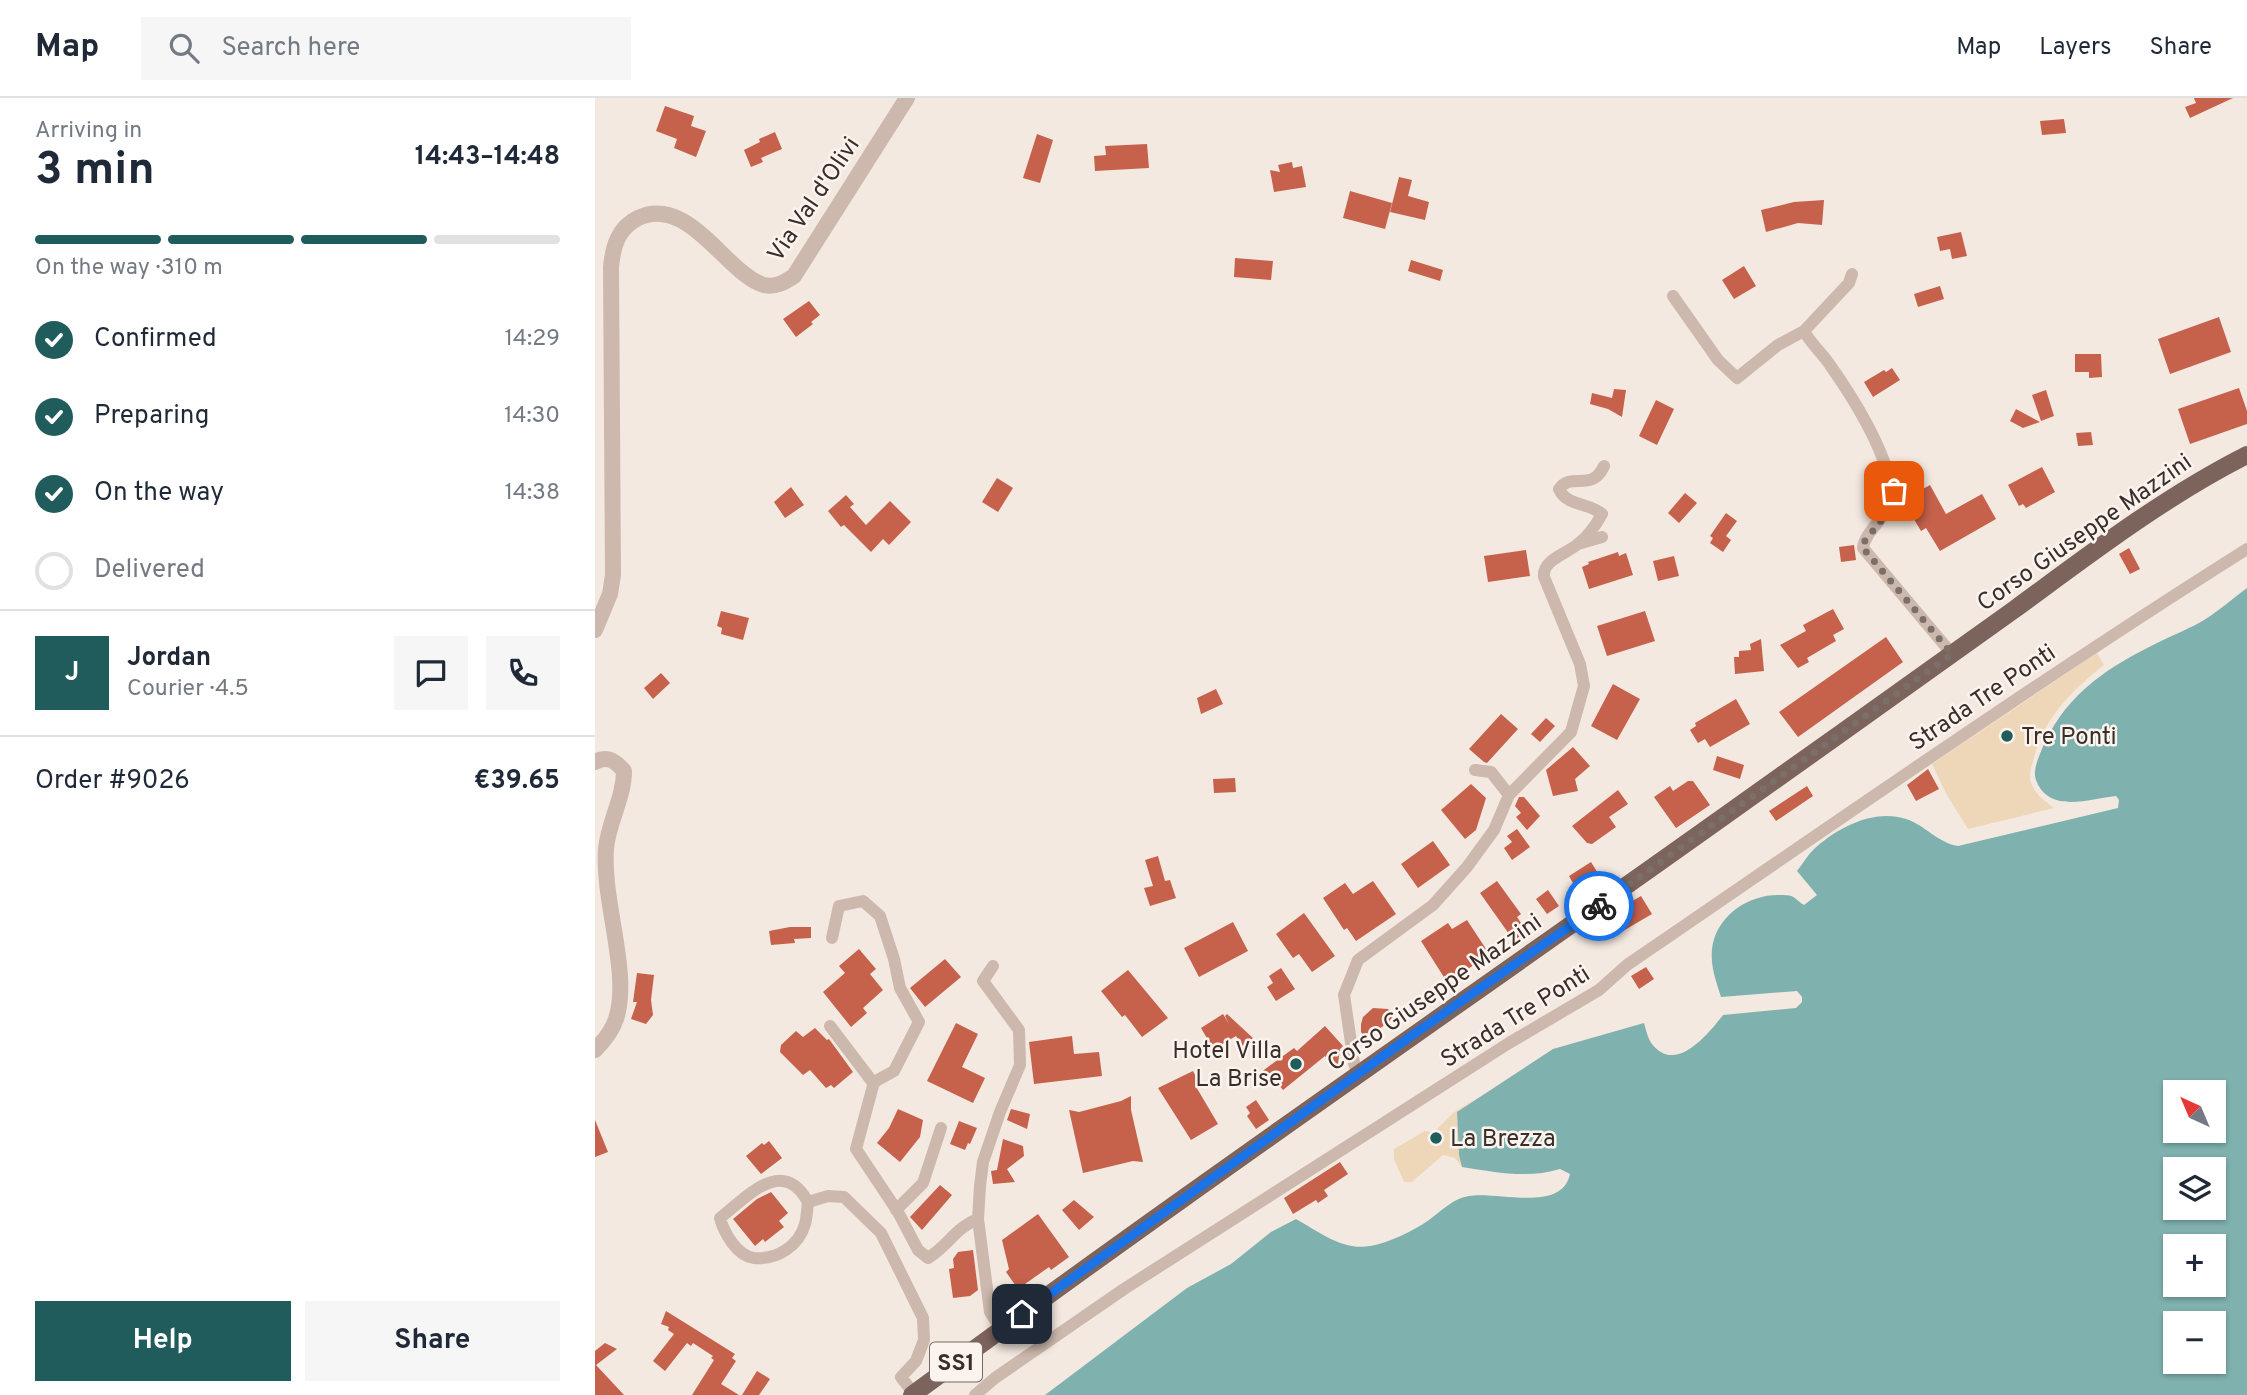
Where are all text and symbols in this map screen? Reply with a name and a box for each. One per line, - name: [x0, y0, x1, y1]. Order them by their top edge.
- search box: [141, 17, 631, 80]
- text: Map: [35, 27, 99, 69]
- icon: search: [165, 29, 203, 67]
- text: Search here: [221, 32, 360, 65]
- text: Map: [1956, 33, 2001, 63]
- text: Layers: [2039, 33, 2111, 63]
- text: Share: [2149, 33, 2212, 63]
- text: Arriving in: [35, 117, 142, 146]
- street label: Via Val d'Olivi: [762, 132, 867, 268]
- text: 14:43–14:48: [415, 141, 560, 174]
- text: 3 min: [35, 142, 155, 201]
- text: On the way · 310 m: [35, 254, 223, 283]
- icon: check: [35, 321, 73, 359]
- text: Confirmed: [94, 323, 217, 356]
- text: 14:29: [505, 325, 560, 354]
- icon: check: [35, 398, 73, 436]
- text: Preparing: [94, 400, 209, 433]
- text: 14:30: [504, 402, 560, 431]
- street label: Corso Giuseppe Mazzini: [1972, 448, 2198, 619]
- pin: [1864, 461, 1924, 521]
- icon: bag: [1875, 472, 1913, 510]
- icon: check: [35, 475, 73, 513]
- text: On the way: [94, 477, 224, 510]
- text: 14:38: [505, 479, 560, 508]
- text: Delivered: [94, 554, 205, 587]
- button: chat: [394, 636, 468, 710]
- button: phone: [486, 636, 560, 710]
- street label: Strada Tre Ponti: [1904, 639, 2062, 759]
- text: Jordan: [127, 642, 211, 675]
- text: J: [65, 657, 79, 690]
- text: Courier · 4.5: [127, 675, 249, 704]
- place label: Tre Ponti: [2021, 723, 2117, 753]
- marker: Tre Ponti: [1999, 728, 2015, 744]
- text: Order #9026: [35, 765, 190, 798]
- text: €39.65: [474, 765, 560, 798]
- courier: [1564, 871, 1634, 941]
- icon: bike: [1580, 887, 1618, 925]
- street label: Corso Giuseppe Mazzini: [1322, 908, 1548, 1079]
- street label: Strada Tre Ponti: [1436, 960, 1596, 1076]
- place label: Hotel Villa La Brise: [1172, 1037, 1282, 1095]
- marker: Hotel Villa La Brise: [1288, 1056, 1304, 1072]
- north arrow: [2163, 1080, 2226, 1143]
- map controls: [2163, 1080, 2226, 1374]
- place label: La Brezza: [1450, 1125, 1556, 1155]
- marker: La Brezza: [1428, 1130, 1444, 1146]
- button: layers: [2163, 1157, 2226, 1220]
- button: +: [2163, 1234, 2226, 1297]
- pin: [992, 1284, 1052, 1344]
- icon: home: [1003, 1295, 1041, 1333]
- button: Help: [35, 1301, 291, 1381]
- button: Share: [305, 1301, 560, 1381]
- button: −: [2163, 1311, 2226, 1374]
- road number: SS1: [930, 1343, 982, 1382]

